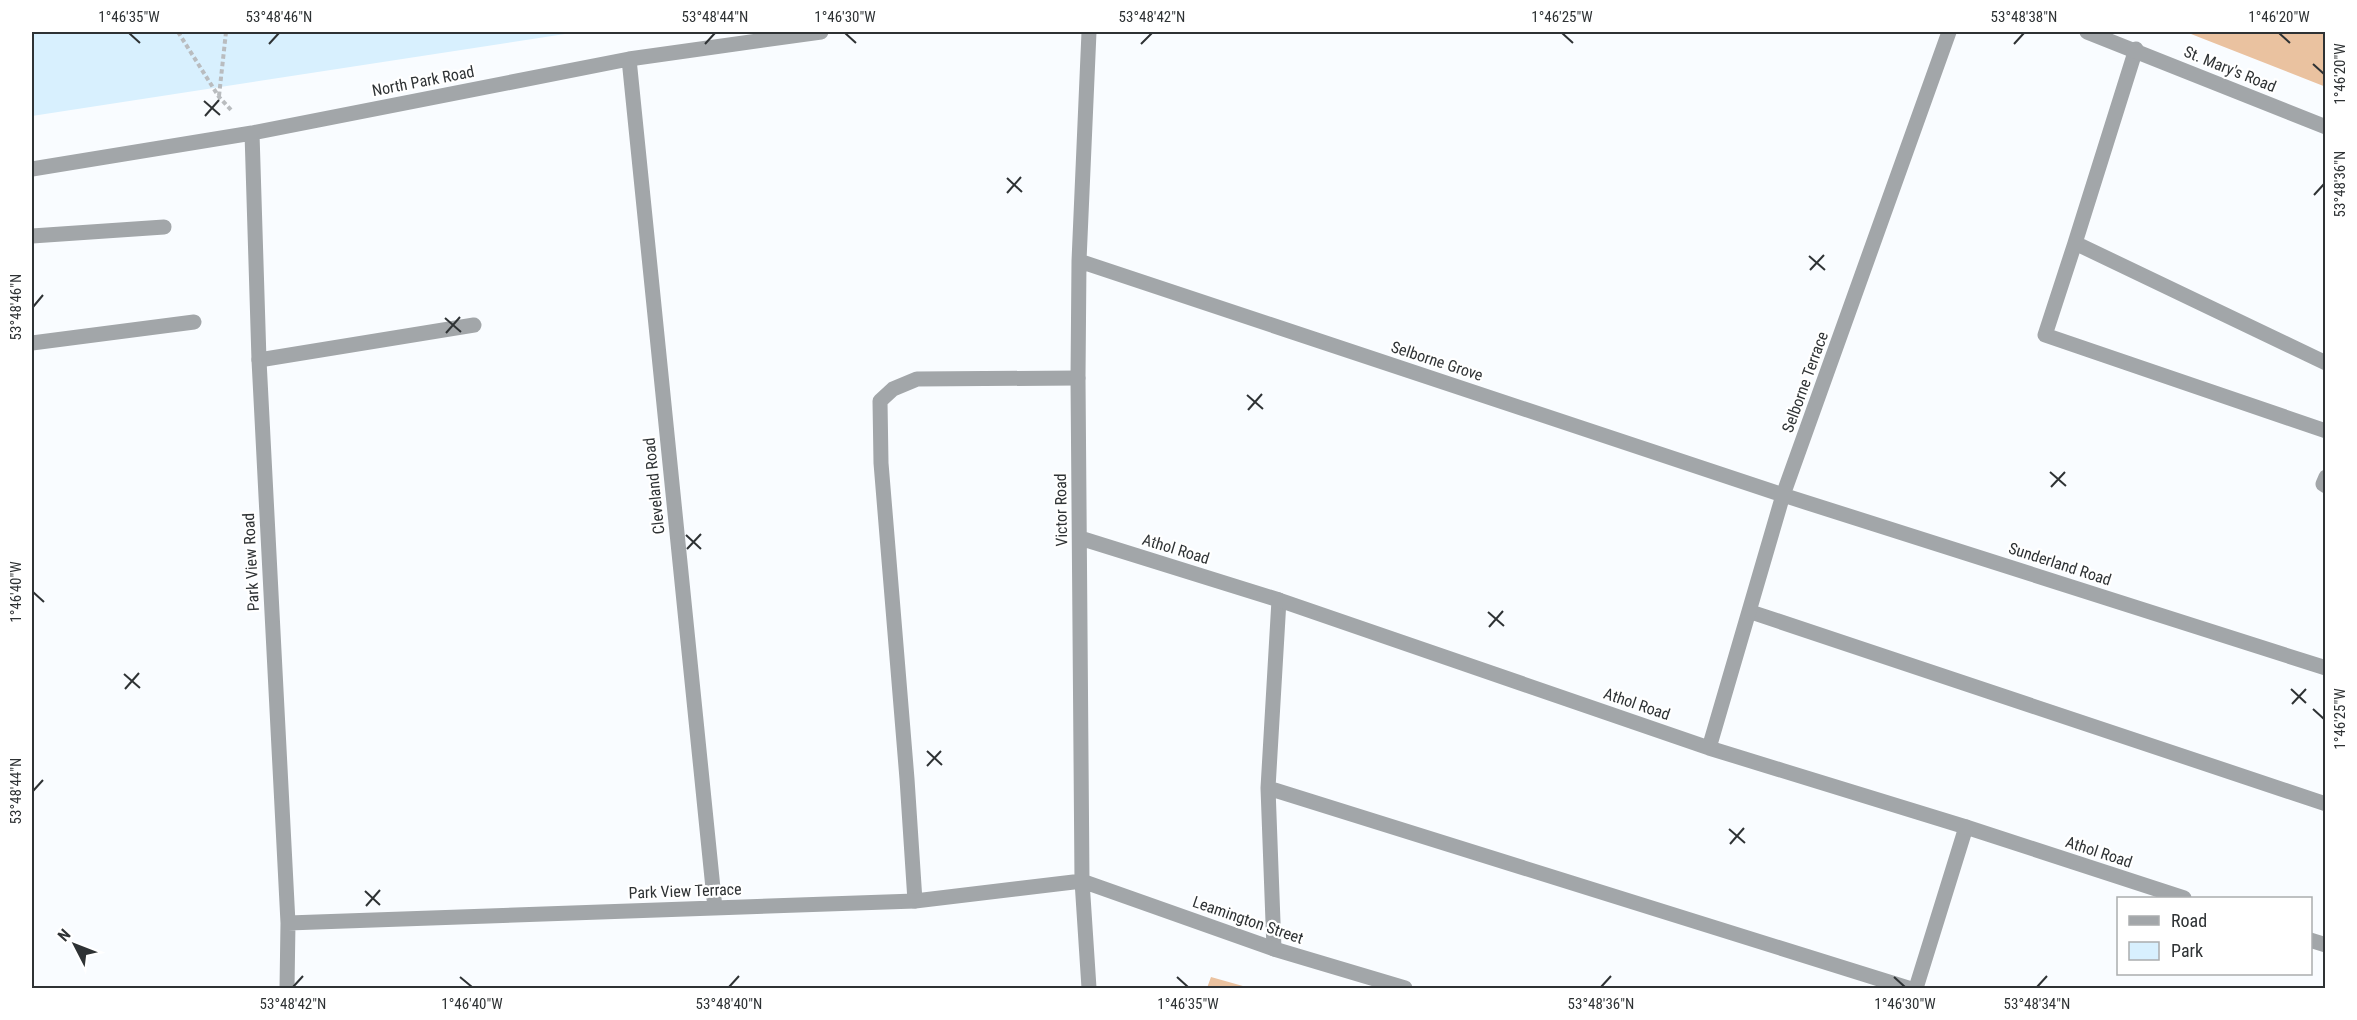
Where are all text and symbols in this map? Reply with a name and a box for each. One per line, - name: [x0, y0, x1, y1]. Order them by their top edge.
- text: 1°46'35"W: [98, 8, 160, 26]
- text: 53°48'46"N: [246, 8, 312, 26]
- text: 53°48'44"N: [682, 8, 748, 26]
- text: 1°46'30"W: [814, 8, 876, 26]
- text: 53°48'42"N: [1119, 8, 1185, 26]
- text: 1°46'25"W: [1531, 8, 1593, 26]
- text: 53°48'38"N: [1991, 8, 2057, 26]
- text: 1°46'20"W: [2248, 8, 2310, 26]
- street label: St. Mary's Road: [2181, 42, 2279, 96]
- text: 1°46'20"W: [2331, 43, 2349, 105]
- street label: North Park Road: [370, 62, 476, 100]
- text: 53°48'36"N: [2331, 151, 2349, 217]
- text: 53°48'46"N: [7, 274, 25, 340]
- street label: Selborne Terrace: [1778, 329, 1832, 435]
- street label: Selborne Grove: [1389, 337, 1485, 385]
- street label: Cleveland Road: [639, 437, 669, 535]
- street label: Victor Road: [1051, 473, 1071, 547]
- street label: Park View Road: [239, 512, 263, 612]
- street label: Athol Road: [1140, 530, 1212, 568]
- street label: Sunderland Road: [2006, 538, 2114, 590]
- text: 1°46'40"W: [7, 561, 25, 623]
- street label: Athol Road: [1601, 684, 1673, 724]
- text: 1°46'25"W: [2331, 688, 2349, 750]
- text: 53°48'44"N: [7, 758, 25, 824]
- street label: Athol Road: [2063, 832, 2135, 872]
- street label: Park View Terrace: [628, 880, 742, 902]
- street label: Leamington Street: [1190, 892, 1306, 948]
- legend: [2117, 897, 2312, 975]
- text: Road: [2171, 910, 2207, 931]
- north arrow: [45, 915, 105, 975]
- text: N: [54, 925, 75, 945]
- text: Park: [2171, 940, 2203, 961]
- text: 53°48'42"N: [260, 995, 326, 1013]
- text: 1°46'40"W: [441, 995, 503, 1013]
- text: 53°48'40"N: [696, 995, 762, 1013]
- text: 1°46'35"W: [1157, 995, 1219, 1013]
- text: 53°48'36"N: [1568, 995, 1634, 1013]
- text: 1°46'30"W: [1874, 995, 1936, 1013]
- text: 53°48'34"N: [2004, 995, 2070, 1013]

